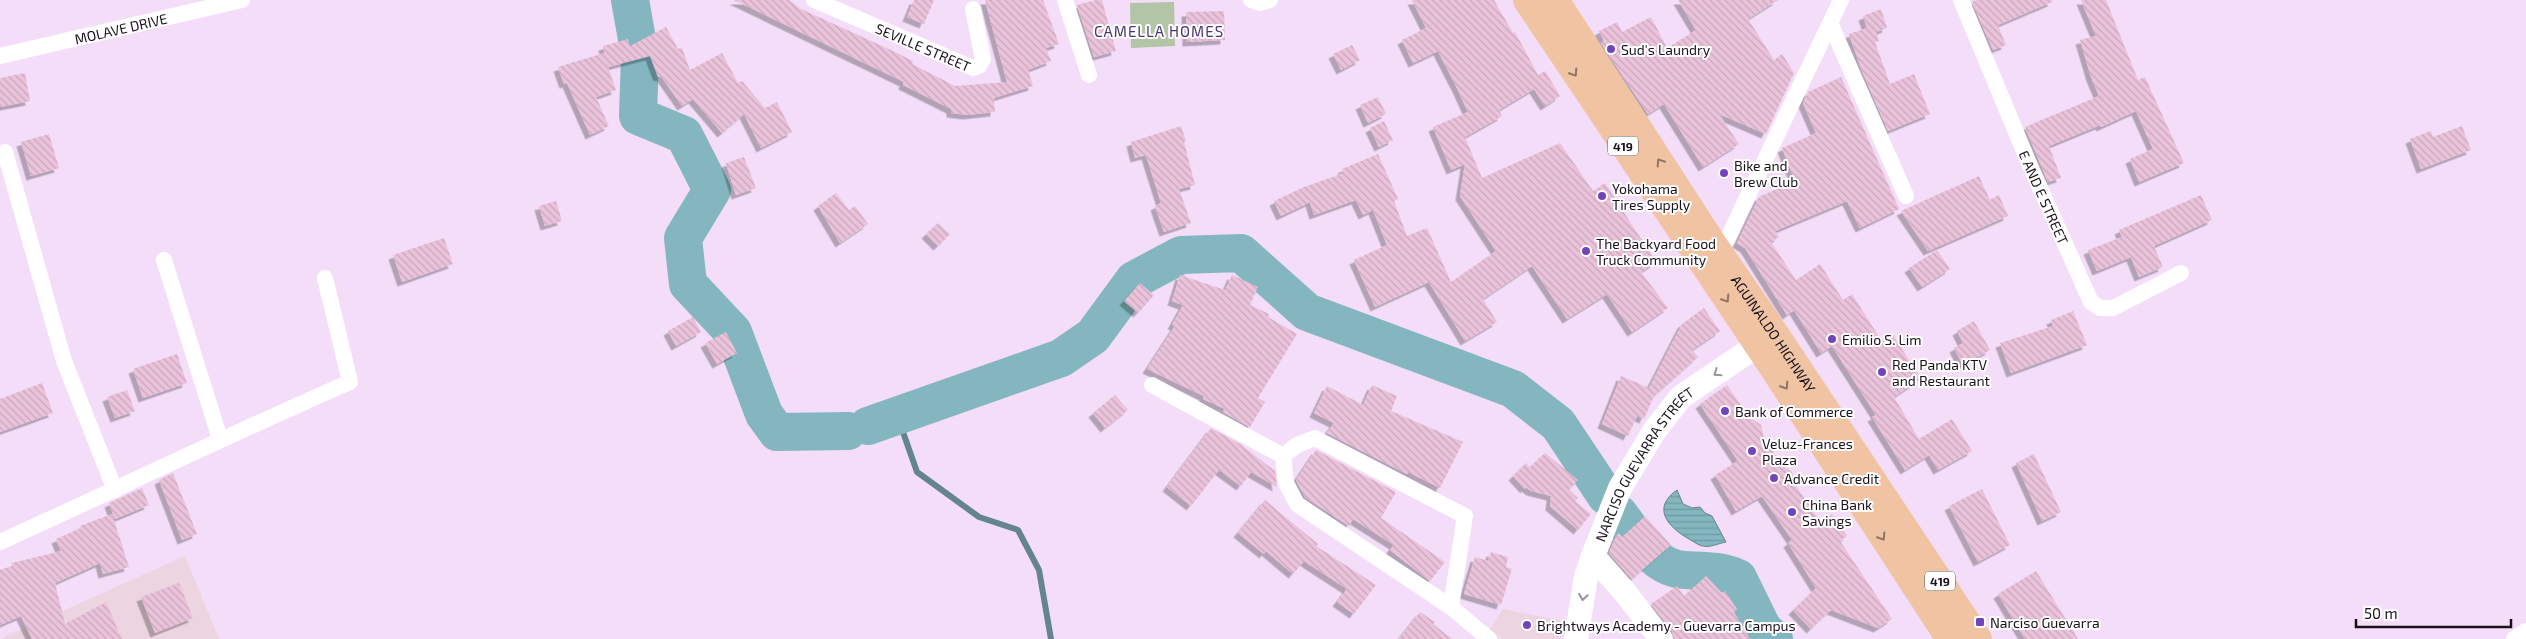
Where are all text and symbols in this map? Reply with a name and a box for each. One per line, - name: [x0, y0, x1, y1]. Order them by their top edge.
- street label: MOLAVE DRIVE: [73, 9, 169, 47]
- street label: SEVILLE STREET: [873, 19, 974, 75]
- district label: CAMELLA HOMES: [1094, 22, 1224, 40]
- place label: Sud's Laundry: [1621, 41, 1711, 58]
- marker: Sud's Laundry: [1605, 43, 1617, 55]
- one-way arrow: [1568, 67, 1577, 77]
- road number: 419: [1608, 136, 1638, 156]
- street label: E AND E STREET: [2016, 148, 2073, 247]
- place label: Bike and Brew Club: [1734, 157, 1798, 190]
- one-way arrow: [1657, 159, 1666, 168]
- marker: Bike and Brew Club: [1718, 167, 1730, 179]
- place label: Yokohama Tires Supply: [1612, 180, 1691, 213]
- marker: Yokohama Tires Supply: [1596, 190, 1608, 202]
- place label: The Backyard Food Truck Community: [1596, 235, 1716, 268]
- marker: The Backyard Food Truck Community: [1580, 245, 1592, 257]
- street label: AGUINALDO HIGHWAY: [1728, 272, 1820, 395]
- one-way arrow: [1720, 294, 1730, 303]
- place label: Emilio S. Lim: [1842, 331, 1921, 348]
- marker: Emilio S. Lim: [1826, 333, 1838, 345]
- place label: Red Panda KTV and Restaurant: [1892, 356, 1990, 389]
- marker: Red Panda KTV and Restaurant: [1876, 366, 1888, 378]
- one-way arrow: [1713, 367, 1723, 376]
- one-way arrow: [1778, 380, 1788, 389]
- street label: NARCISO GUEVARRA STREET: [1591, 383, 1696, 544]
- place label: Bank of Commerce: [1735, 403, 1853, 420]
- marker: Bank of Commerce: [1719, 405, 1731, 417]
- place label: Veluz-Frances Plaza: [1762, 435, 1853, 468]
- marker: Veluz-Frances Plaza: [1746, 445, 1758, 457]
- place label: Advance Credit: [1784, 470, 1879, 487]
- marker: Advance Credit: [1768, 472, 1780, 484]
- place label: China Bank Savings: [1802, 496, 1872, 529]
- marker: China Bank Savings: [1786, 506, 1798, 518]
- one-way arrow: [1876, 532, 1886, 541]
- road number: 419: [1925, 572, 1955, 590]
- one-way arrow: [1579, 593, 1589, 602]
- scale bar: [2356, 596, 2511, 628]
- text: 50 m: [2364, 604, 2398, 622]
- place label: Narciso Guevarra: [1990, 614, 2100, 631]
- marker: Narciso Guevarra: [1974, 616, 1986, 628]
- place label: Brightways Academy - Guevarra Campus: [1537, 617, 1796, 634]
- marker: Brightways Academy - Guevarra Campus: [1521, 619, 1533, 631]

